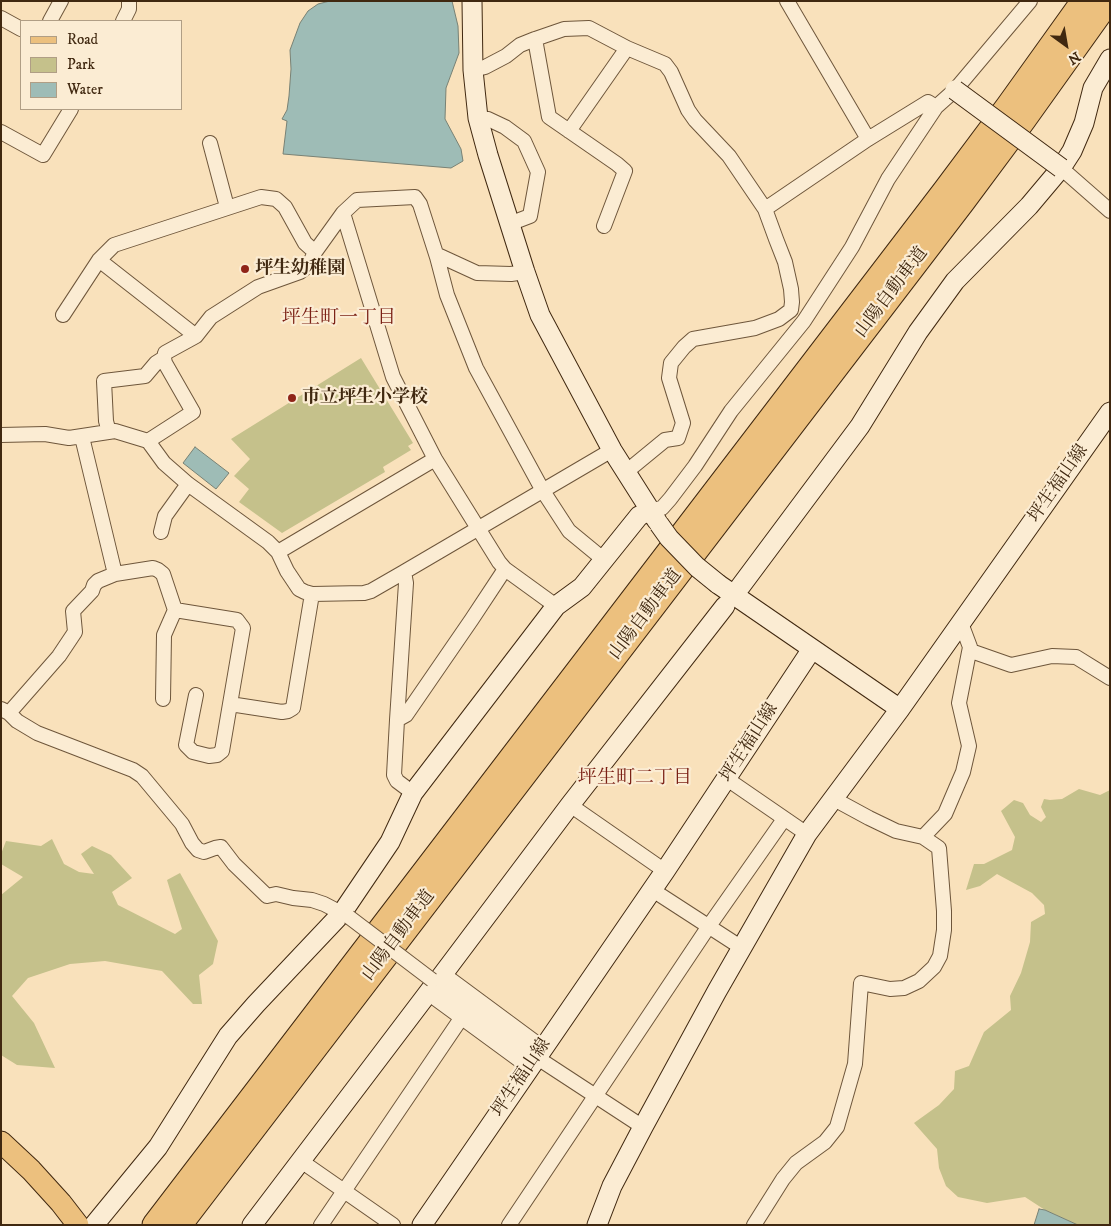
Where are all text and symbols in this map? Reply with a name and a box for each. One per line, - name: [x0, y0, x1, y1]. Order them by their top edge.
- legend: [20, 20, 182, 110]
- north arrow: [1041, 20, 1091, 70]
- text: Road: [67, 30, 98, 49]
- text: N: [1064, 47, 1084, 68]
- text: Park: [67, 55, 95, 74]
- text: Water: [67, 80, 103, 99]
- street label: 山陽自動車道: [851, 243, 933, 343]
- place label: 坪生幼稚園: [255, 258, 345, 280]
- marker: 坪生幼稚園: [239, 263, 251, 275]
- district label: 坪生町一丁目: [282, 308, 396, 330]
- place label: 市立坪生小学校: [302, 387, 428, 409]
- marker: 市立坪生小学校: [286, 392, 298, 404]
- street label: 坪生福山線: [1024, 441, 1094, 527]
- street label: 山陽自動車道: [605, 565, 687, 665]
- street label: 坪生福山線: [716, 699, 784, 787]
- district label: 坪生町二丁目: [578, 768, 692, 790]
- street label: 山陽自動車道: [358, 886, 440, 986]
- street label: 坪生福山線: [488, 1035, 556, 1121]

